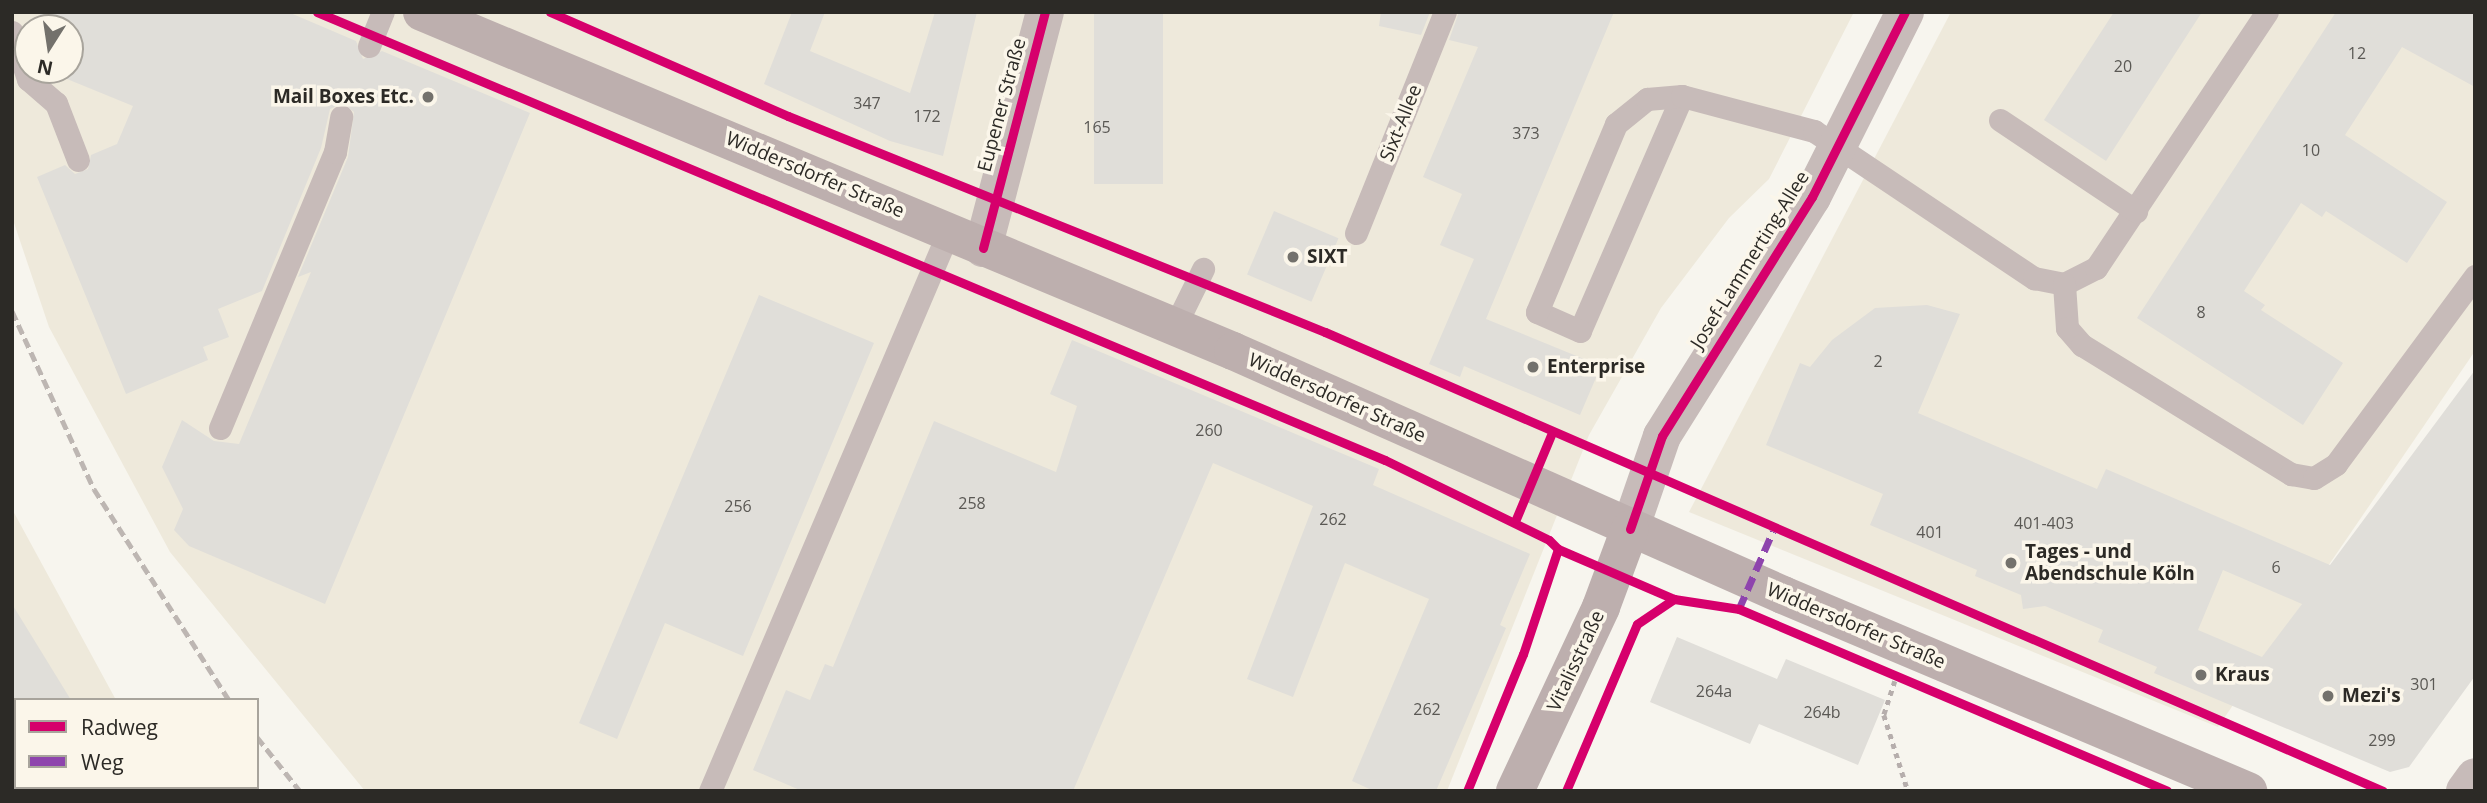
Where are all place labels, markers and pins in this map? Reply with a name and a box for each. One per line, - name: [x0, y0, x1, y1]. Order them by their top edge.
- place label: Mail Boxes Etc.: [273, 86, 414, 108]
- marker: Mail Boxes Etc.: [420, 89, 436, 105]
- place label: SIXT: [1307, 246, 1347, 268]
- marker: SIXT: [1285, 249, 1301, 265]
- place label: Enterprise: [1547, 356, 1645, 378]
- marker: Enterprise: [1525, 359, 1541, 375]
- place label: Tages - und Abendschule Köln: [2025, 541, 2195, 585]
- marker: Tages - und Abendschule Köln: [2003, 555, 2019, 571]
- place label: Kraus: [2215, 664, 2270, 686]
- marker: Kraus: [2193, 667, 2209, 683]
- place label: Mezi's: [2342, 685, 2401, 707]
- marker: Mezi's: [2320, 688, 2336, 704]

